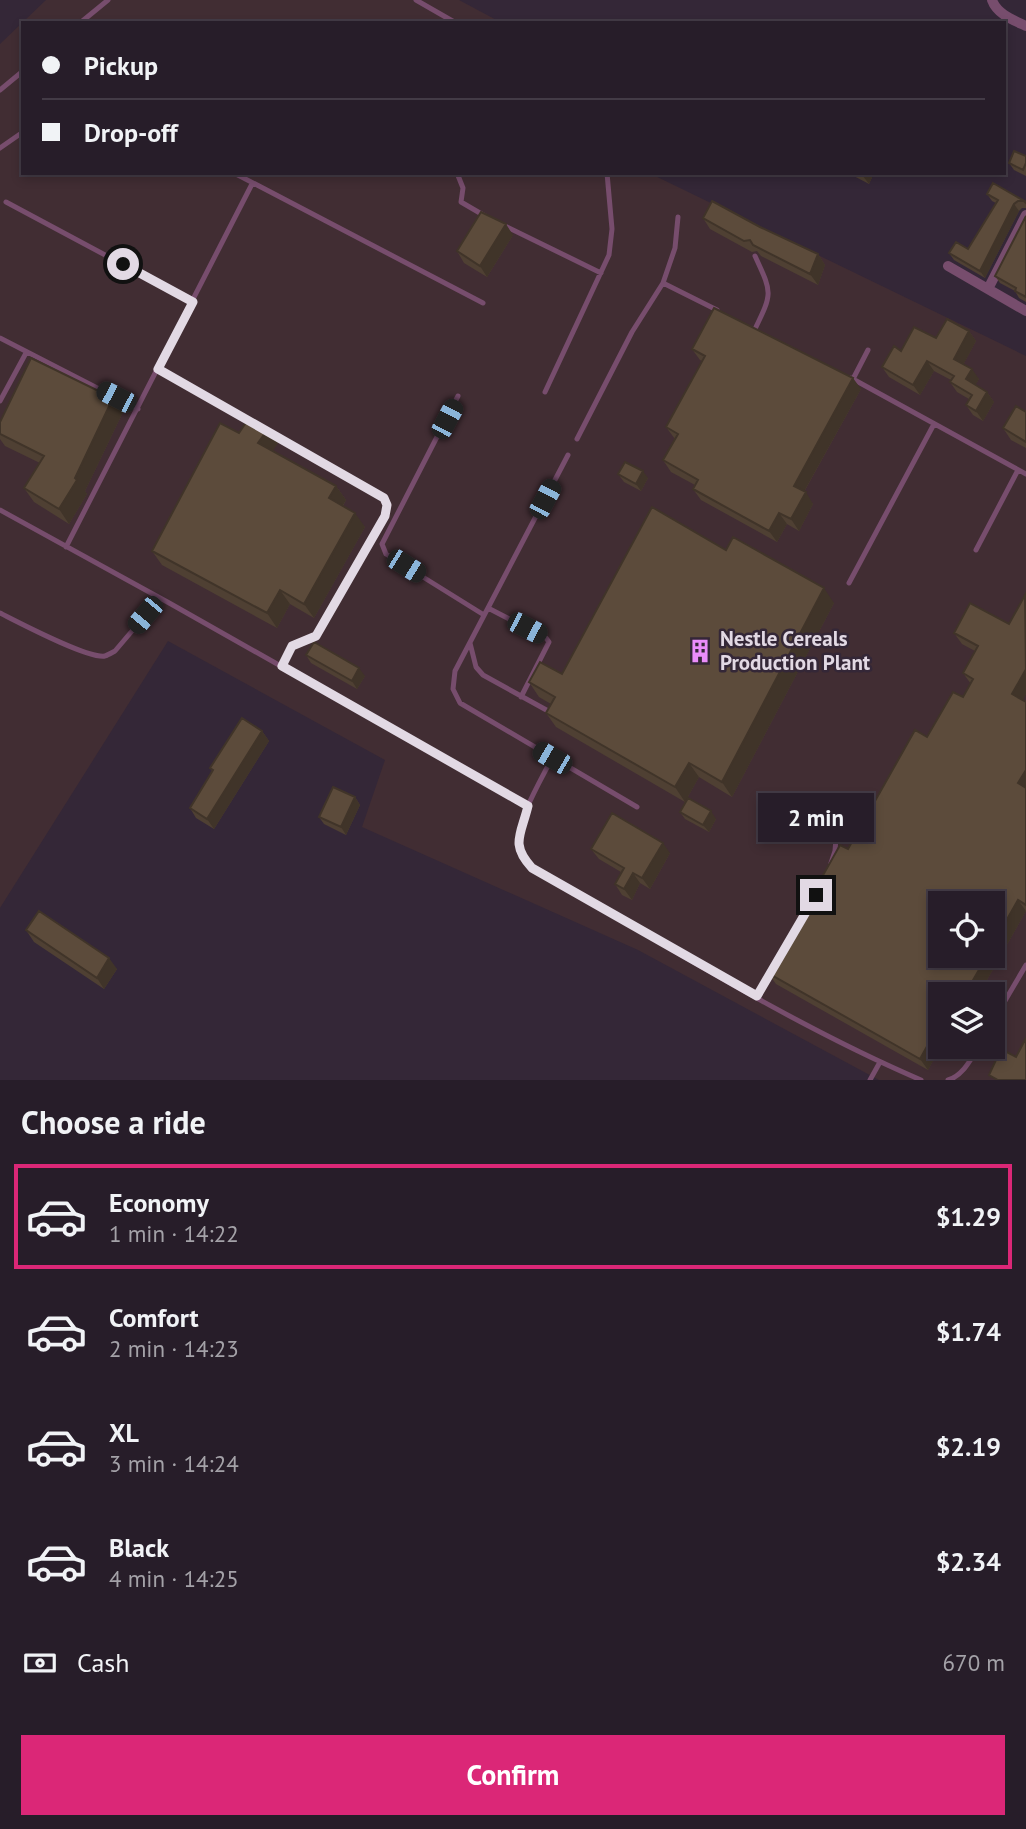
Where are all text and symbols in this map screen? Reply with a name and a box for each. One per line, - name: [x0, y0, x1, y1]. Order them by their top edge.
- text: Pickup: [84, 49, 158, 82]
- text: Drop-off: [84, 116, 178, 149]
- route start: [107, 248, 139, 280]
- car: [93, 378, 140, 416]
- car: [428, 396, 467, 442]
- car: [526, 476, 565, 522]
- car: [383, 546, 430, 586]
- car: [124, 592, 167, 638]
- car: [504, 609, 551, 647]
- place label: Nestle Cereals Production Plant: [720, 625, 871, 676]
- building icon: Nestle Cereals Production Plant: [686, 637, 714, 665]
- car: [529, 738, 576, 778]
- callout: 2 min: [758, 794, 874, 842]
- text: 2 min: [788, 803, 844, 832]
- route end: [800, 879, 832, 911]
- map controls: [928, 891, 1005, 1059]
- button: locate: [928, 891, 1005, 968]
- button: layers: [928, 982, 1005, 1059]
- text: Choose a ride: [21, 1101, 206, 1143]
- icon: car: [25, 1185, 88, 1248]
- text: Economy: [109, 1186, 209, 1219]
- text: $1.29: [936, 1200, 1001, 1233]
- text: 1 min · 14:22: [109, 1219, 239, 1248]
- icon: car: [25, 1300, 88, 1363]
- text: Comfort: [109, 1301, 199, 1334]
- text: $1.74: [936, 1315, 1001, 1348]
- text: 2 min · 14:23: [109, 1334, 239, 1363]
- icon: car: [25, 1415, 88, 1478]
- text: XL: [109, 1416, 139, 1449]
- text: $2.19: [936, 1430, 1001, 1463]
- text: 3 min · 14:24: [109, 1449, 239, 1478]
- icon: car: [25, 1530, 88, 1593]
- text: Black: [109, 1531, 169, 1564]
- text: $2.34: [936, 1545, 1001, 1578]
- text: 4 min · 14:25: [109, 1564, 239, 1593]
- icon: cash: [21, 1644, 59, 1682]
- text: Cash: [77, 1646, 129, 1679]
- text: 670 m: [943, 1648, 1005, 1677]
- button: Confirm: [21, 1735, 1005, 1815]

